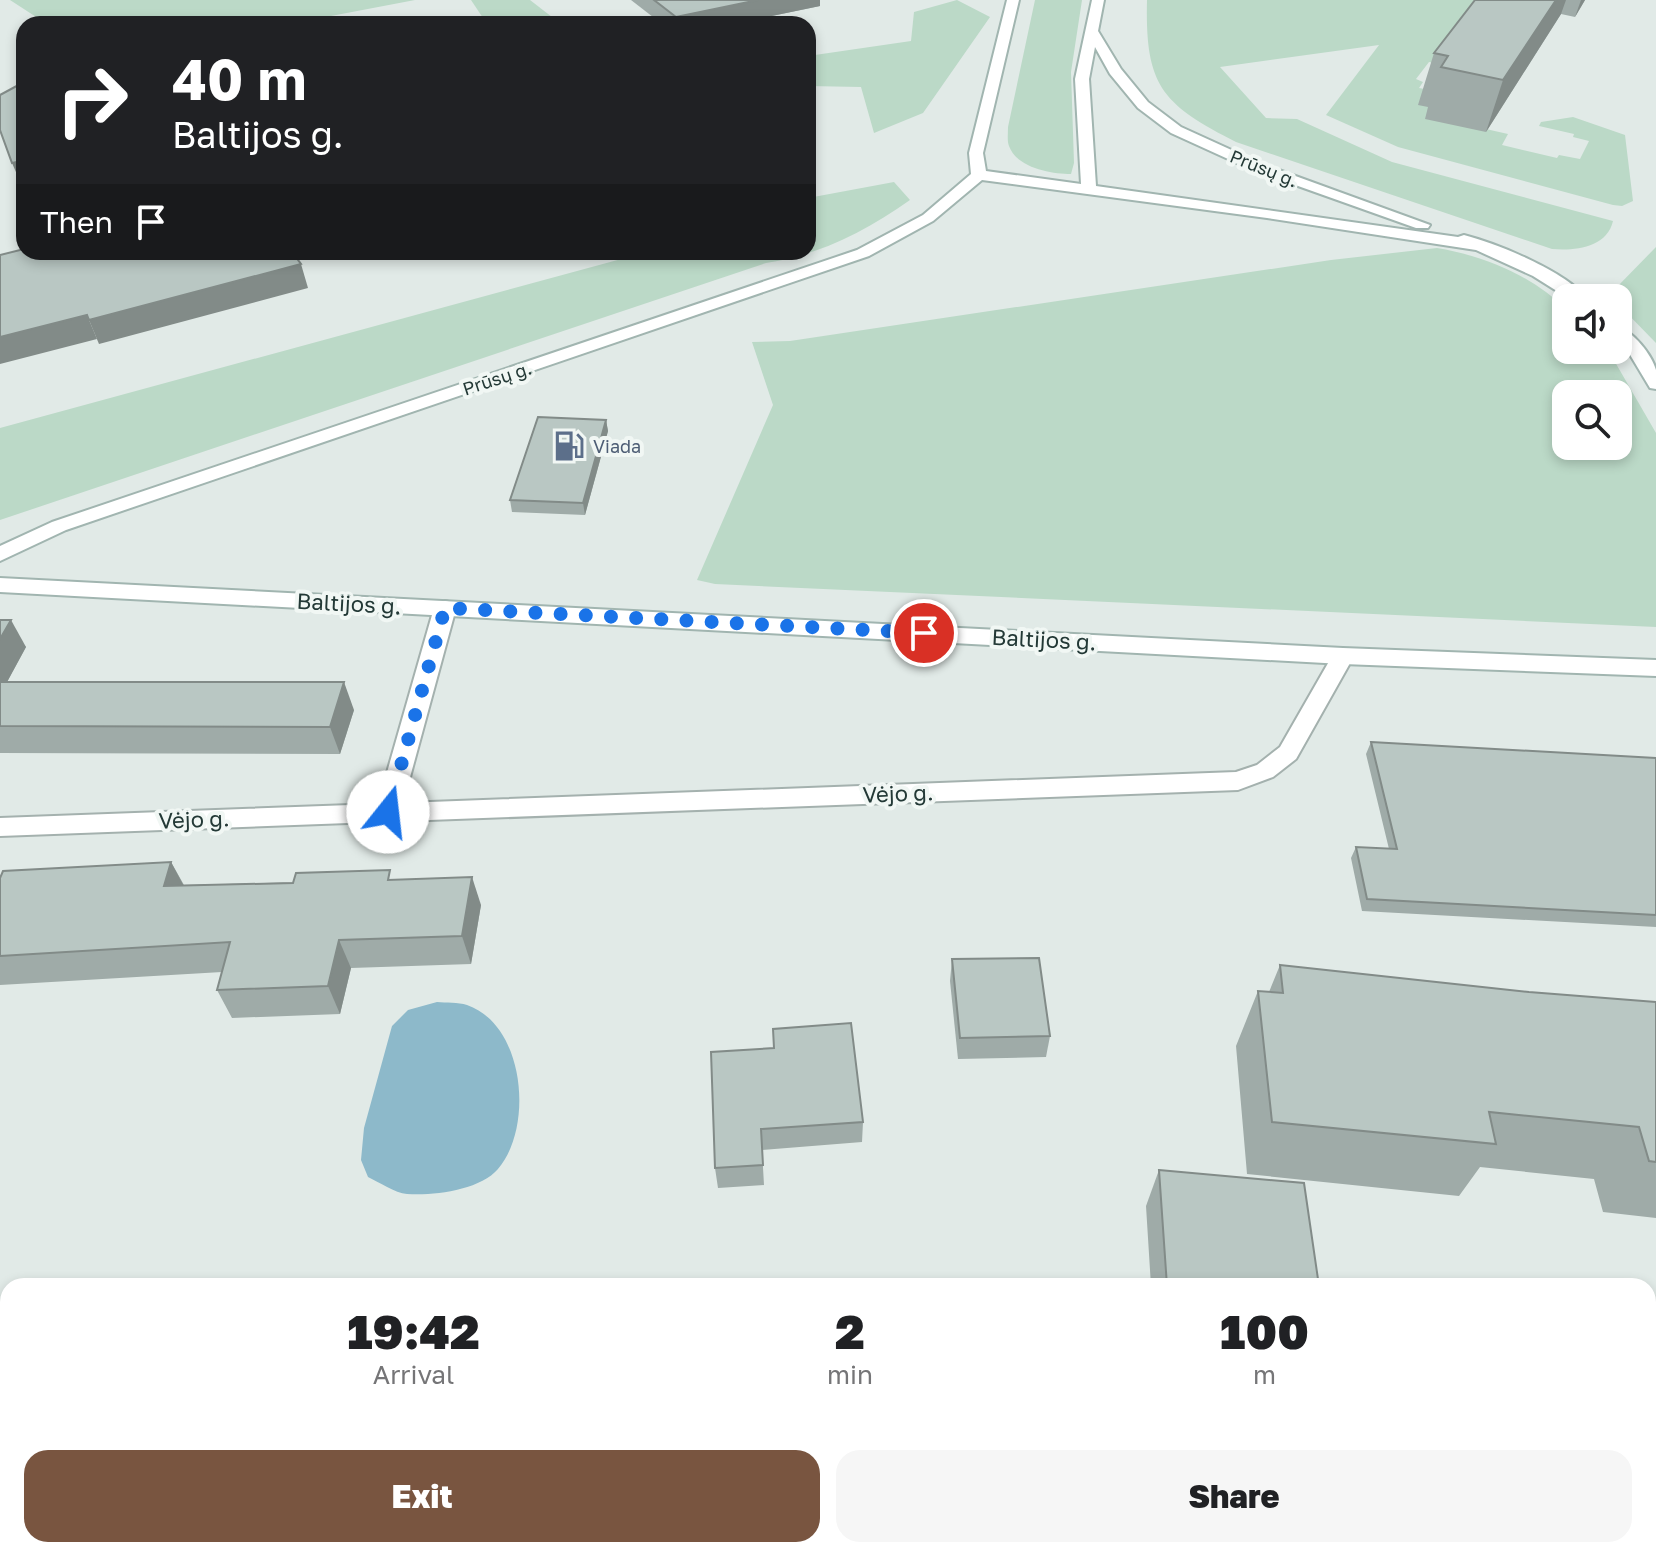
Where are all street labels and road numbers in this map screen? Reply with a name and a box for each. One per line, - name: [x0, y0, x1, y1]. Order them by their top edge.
- street label: Prūsų g.: [1227, 144, 1301, 192]
- street label: Prūsų g.: [460, 357, 534, 399]
- street label: Baltijos g.: [296, 587, 402, 619]
- street label: Baltijos g.: [991, 623, 1097, 655]
- street label: Vėjo g.: [862, 778, 934, 808]
- street label: Vėjo g.: [158, 804, 230, 834]

